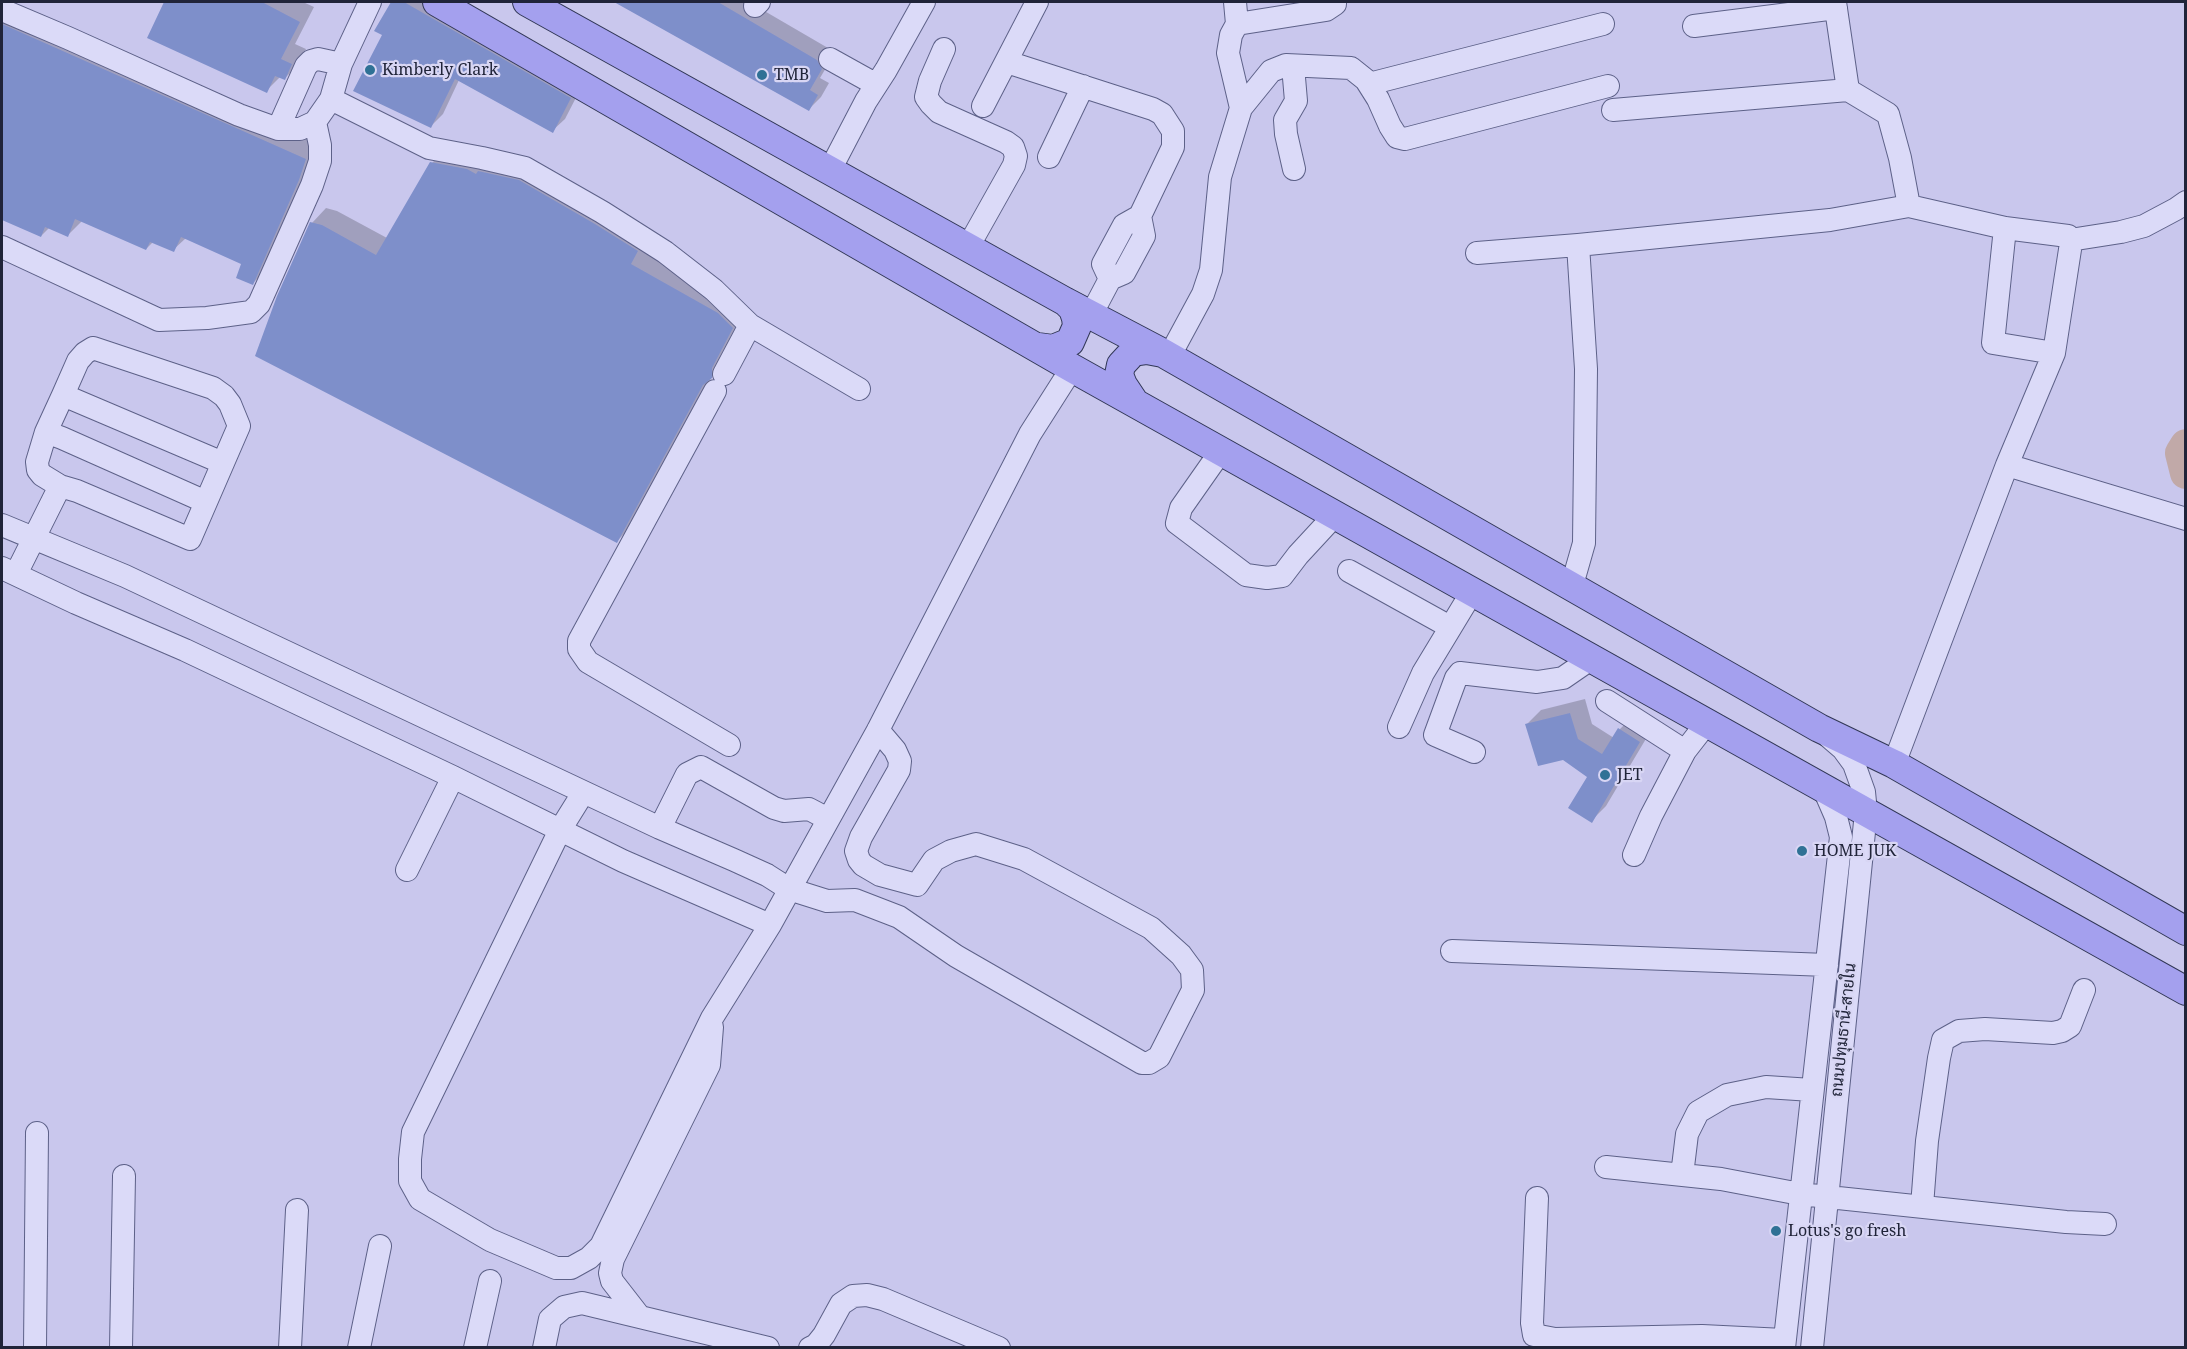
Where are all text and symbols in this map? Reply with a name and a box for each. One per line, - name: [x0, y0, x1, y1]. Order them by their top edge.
- place label: Kimberly Clark: [382, 60, 498, 80]
- marker: Kimberly Clark: [363, 63, 377, 77]
- place label: TMB: [774, 65, 809, 85]
- marker: TMB: [755, 68, 769, 82]
- place label: JET: [1617, 765, 1642, 785]
- marker: JET: [1598, 768, 1612, 782]
- place label: HOME JUK: [1814, 841, 1896, 861]
- marker: HOME JUK: [1795, 844, 1809, 858]
- street label: ถนนปทุมธานี-สายใน: [1827, 962, 1861, 1098]
- place label: Lotus's go fresh: [1788, 1221, 1906, 1241]
- marker: Lotus's go fresh: [1769, 1224, 1783, 1238]

